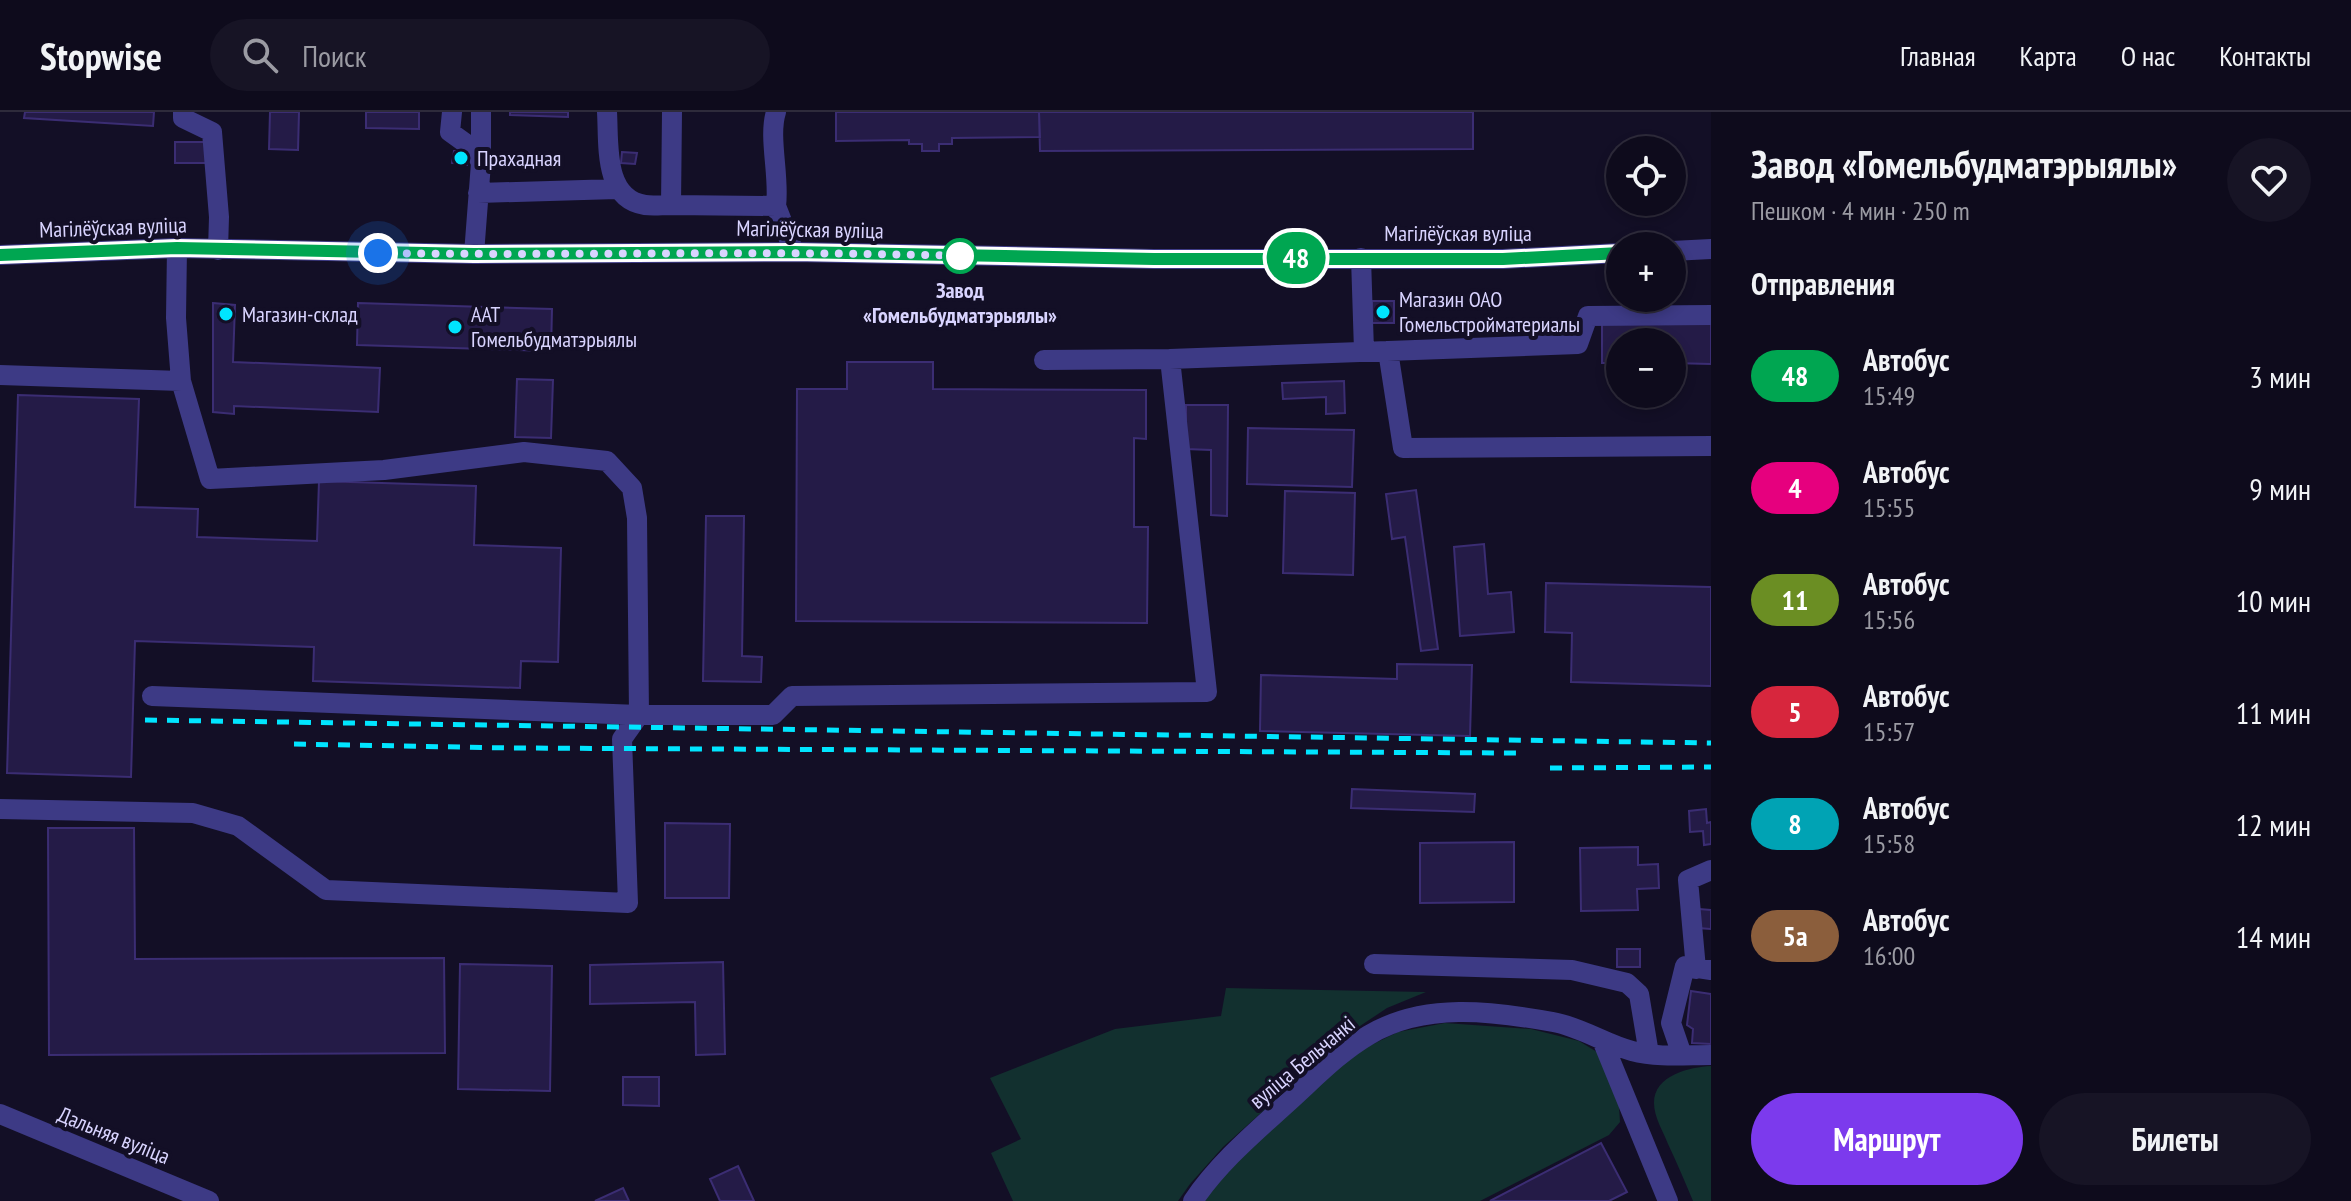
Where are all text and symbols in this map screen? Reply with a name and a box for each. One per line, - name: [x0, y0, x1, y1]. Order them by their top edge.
- search box: [210, 19, 770, 91]
- text: Stopwise: [40, 31, 162, 80]
- icon: search: [238, 33, 282, 77]
- text: Поиск: [302, 36, 366, 75]
- text: Главная: [1900, 37, 1976, 74]
- text: Карта: [2020, 37, 2077, 74]
- text: О нас: [2121, 37, 2175, 74]
- text: Контакты: [2219, 37, 2311, 74]
- map controls: [1606, 136, 1686, 408]
- button: locate: [1606, 136, 1686, 216]
- button: heart: [2227, 138, 2311, 222]
- text: Завод «Гомельбудматэрыялы»: [1751, 139, 2177, 188]
- place label: Прахадная: [477, 144, 561, 172]
- marker: Прахадная: [452, 149, 470, 167]
- text: Пешком · 4 мин · 250 m: [1751, 194, 1970, 227]
- street label: Магілёўская вуліца: [39, 210, 187, 244]
- street label: Магілёўская вуліца: [736, 214, 884, 244]
- street label: Магілёўская вуліца: [1384, 219, 1532, 247]
- line badge: 48: [1260, 232, 1332, 284]
- button: +: [1606, 232, 1686, 312]
- your location: [358, 233, 398, 273]
- marker: Завод «Гомельбудматэрыялы»: [943, 239, 977, 273]
- text: 48: [1283, 239, 1309, 276]
- text: Отправления: [1751, 264, 1895, 303]
- place label: Завод «Гомельбудматэрыялы»: [863, 276, 1057, 329]
- place label: Магазин ОАО Гомельстройматериалы: [1399, 285, 1580, 338]
- place label: Магазин-склад: [242, 300, 358, 328]
- place label: ААТ Гомельбудматэрыялы: [471, 300, 637, 353]
- marker: Магазин ОАО Гомельстройматериалы: [1374, 303, 1392, 321]
- marker: Магазин-склад: [217, 305, 235, 323]
- marker: ААТ Гомельбудматэрыялы: [446, 318, 464, 336]
- button: −: [1606, 328, 1686, 408]
- text: Автобус: [1863, 340, 1950, 379]
- text: 48: [1782, 357, 1808, 394]
- text: 3 мин: [2249, 357, 2311, 396]
- text: 15:49: [1863, 379, 1915, 412]
- text: Автобус: [1863, 452, 1950, 491]
- text: 4: [1788, 469, 1802, 506]
- text: 9 мин: [2249, 469, 2311, 508]
- text: 15:55: [1863, 491, 1915, 524]
- text: Автобус: [1863, 564, 1950, 603]
- text: 11: [1782, 581, 1808, 618]
- text: 10 мин: [2236, 581, 2311, 620]
- text: 15:56: [1863, 603, 1915, 636]
- text: Автобус: [1863, 676, 1950, 715]
- text: 5: [1788, 693, 1802, 730]
- text: 11 мин: [2236, 693, 2311, 732]
- text: 15:57: [1863, 715, 1915, 748]
- text: Автобус: [1863, 788, 1950, 827]
- text: 8: [1788, 805, 1802, 842]
- text: 12 мин: [2236, 805, 2311, 844]
- text: 15:58: [1863, 827, 1915, 860]
- text: Автобус: [1863, 900, 1950, 939]
- text: 5а: [1783, 917, 1807, 954]
- text: 14 мин: [2236, 917, 2311, 956]
- text: 16:00: [1863, 939, 1915, 972]
- street label: вуліца Бельчанкі: [1243, 1010, 1361, 1114]
- button: Маршрут: [1751, 1093, 2023, 1185]
- button: Билеты: [2039, 1093, 2311, 1185]
- street label: Дальняя вуліца: [54, 1100, 174, 1170]

